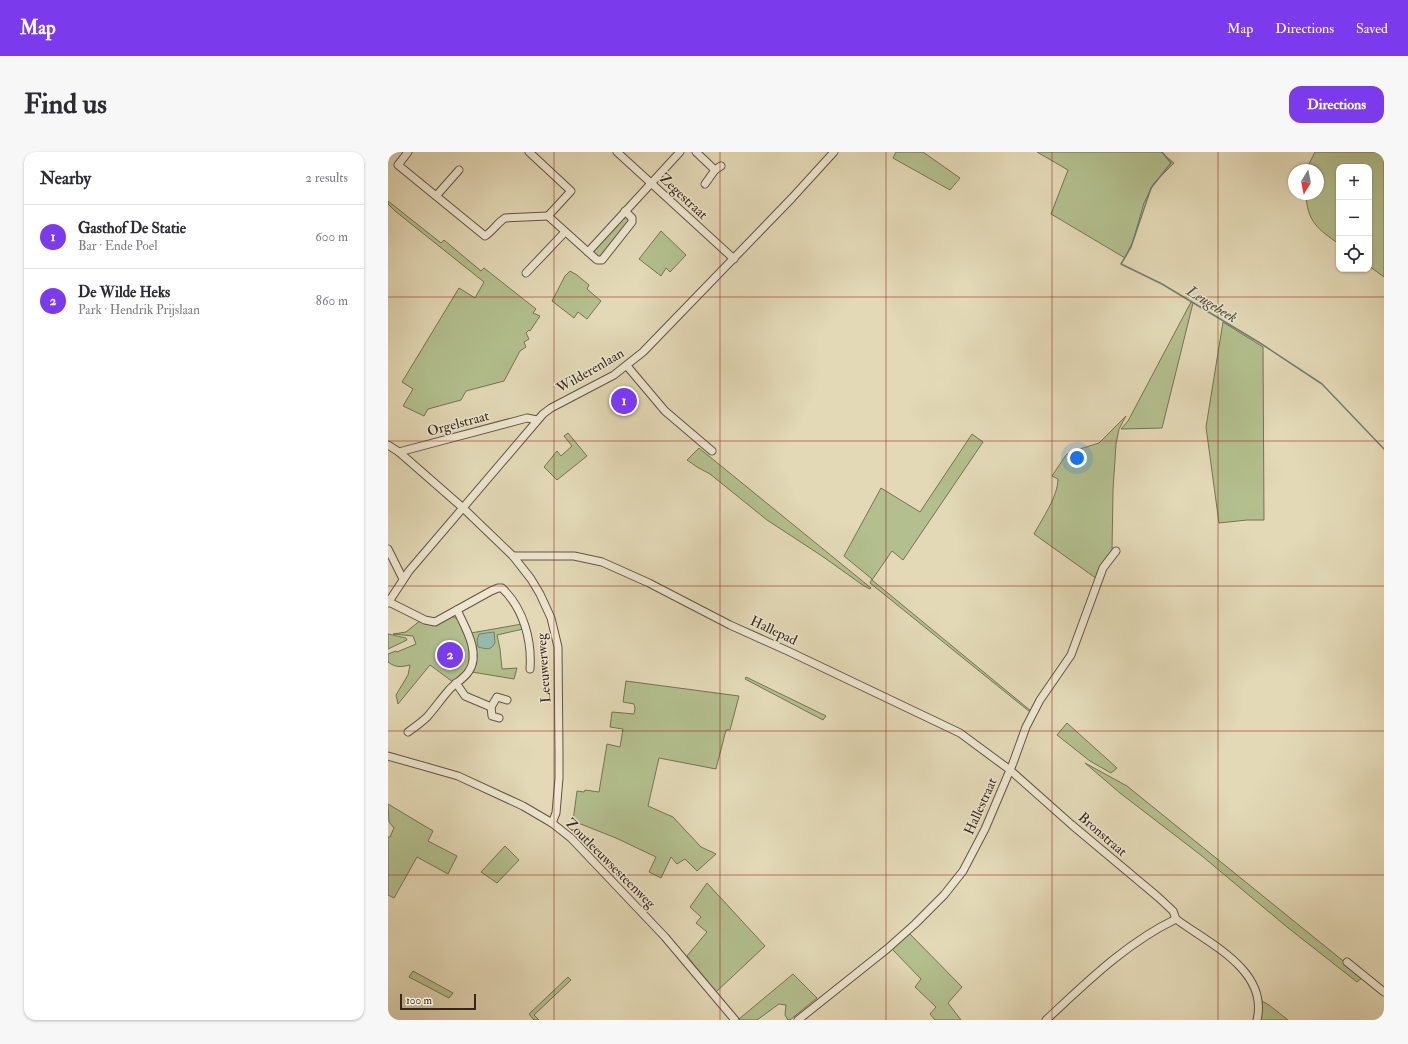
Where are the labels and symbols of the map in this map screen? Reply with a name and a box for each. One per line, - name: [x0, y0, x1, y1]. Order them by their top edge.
- north arrow: [1288, 164, 1324, 200]
- street label: Zegestraat: [656, 170, 712, 223]
- water label: Leugebeek: [1182, 281, 1241, 327]
- street label: Wilderenlaan: [553, 344, 627, 397]
- pin: 1: [611, 386, 637, 416]
- street label: Orgelstraat: [425, 407, 491, 440]
- your location: [1067, 448, 1087, 468]
- street label: Hallepad: [747, 612, 800, 650]
- street label: Leeuwerweg: [533, 631, 554, 703]
- pin: 2: [437, 640, 463, 670]
- street label: Hallestraat: [960, 775, 1001, 837]
- street label: Bronstraat: [1075, 809, 1131, 860]
- street label: Zoutleeuwsesteenweg: [562, 815, 660, 913]
- scale bar: [400, 992, 476, 1011]

